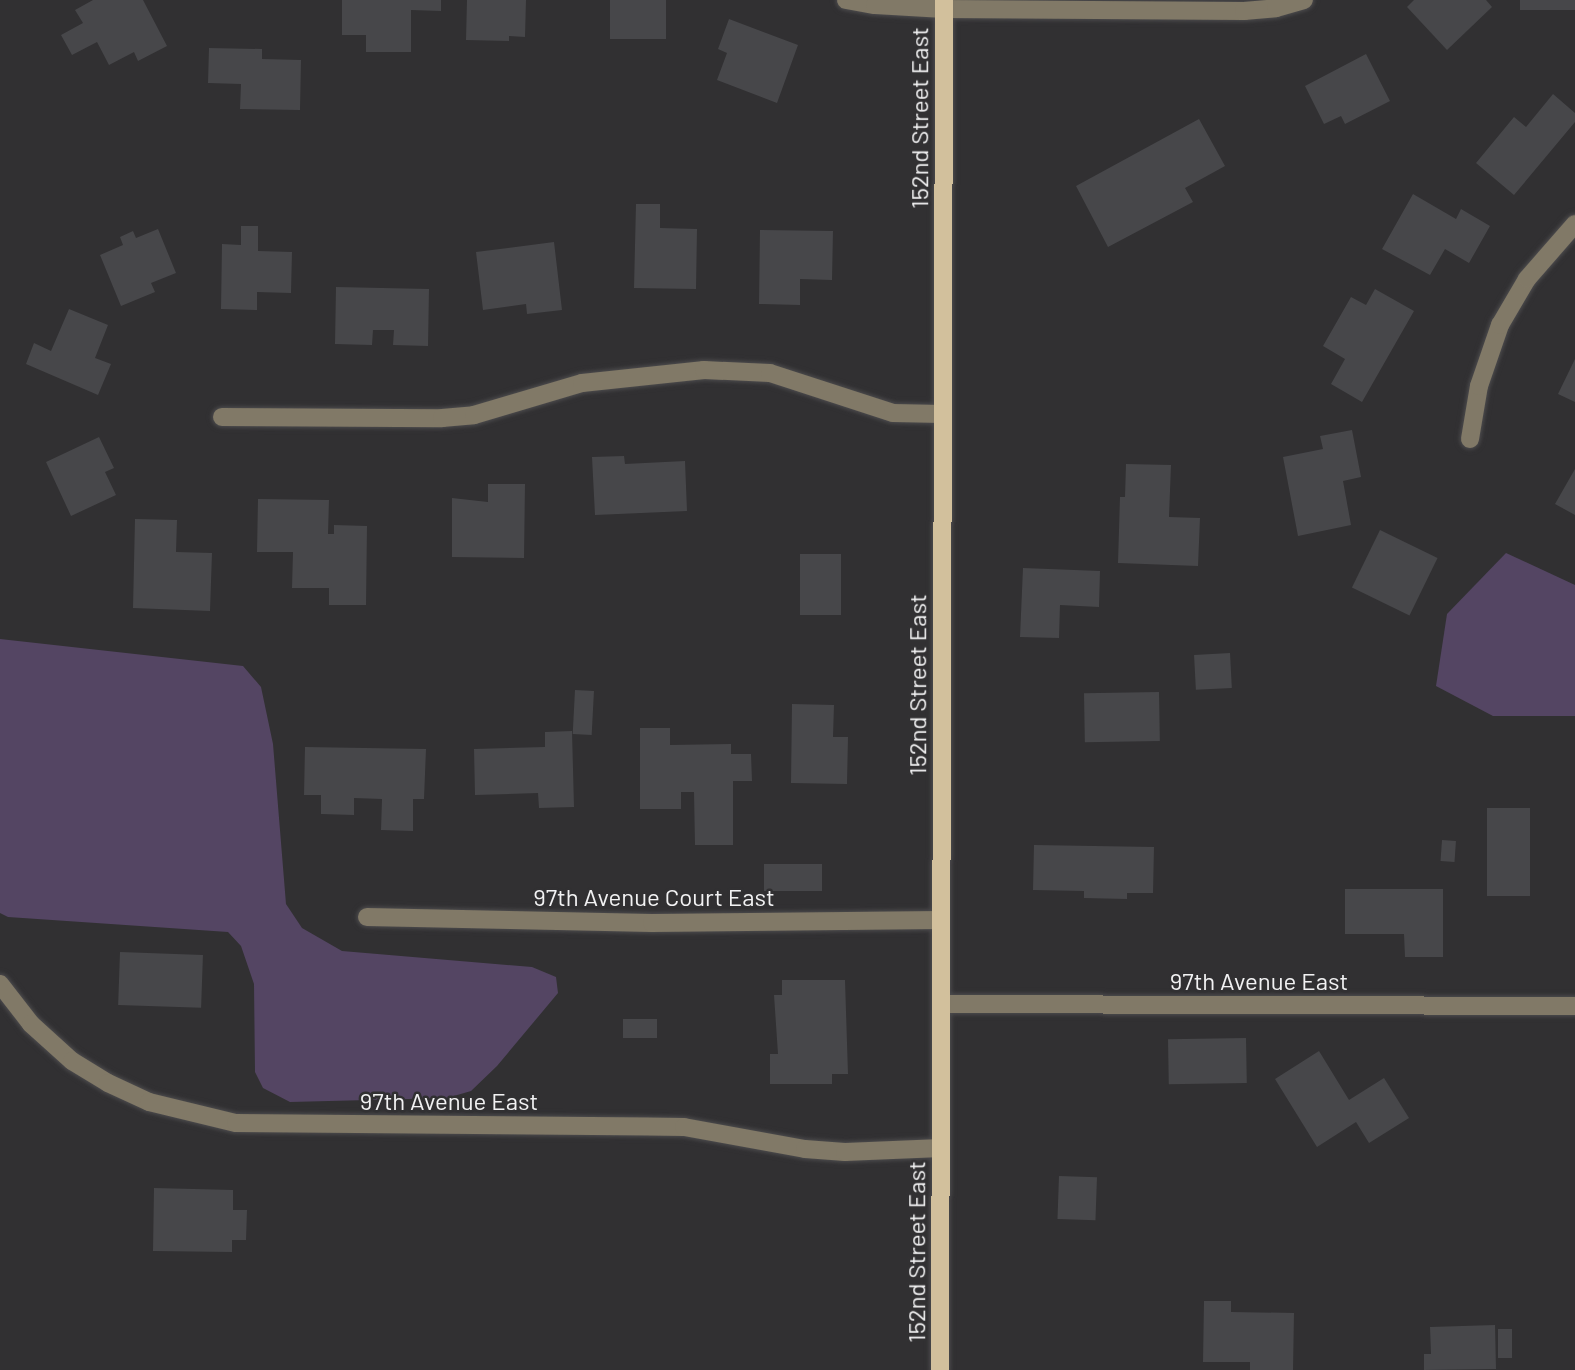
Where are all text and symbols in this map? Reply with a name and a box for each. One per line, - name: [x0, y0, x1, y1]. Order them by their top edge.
- street label: 152nd Street East: [905, 27, 933, 209]
- street label: 152nd Street East: [903, 594, 931, 776]
- street label: 97th Avenue Court East: [533, 883, 775, 911]
- street label: 97th Avenue East: [1170, 967, 1348, 995]
- street label: 97th Avenue East: [360, 1087, 538, 1115]
- street label: 152nd Street East: [902, 1161, 930, 1343]

